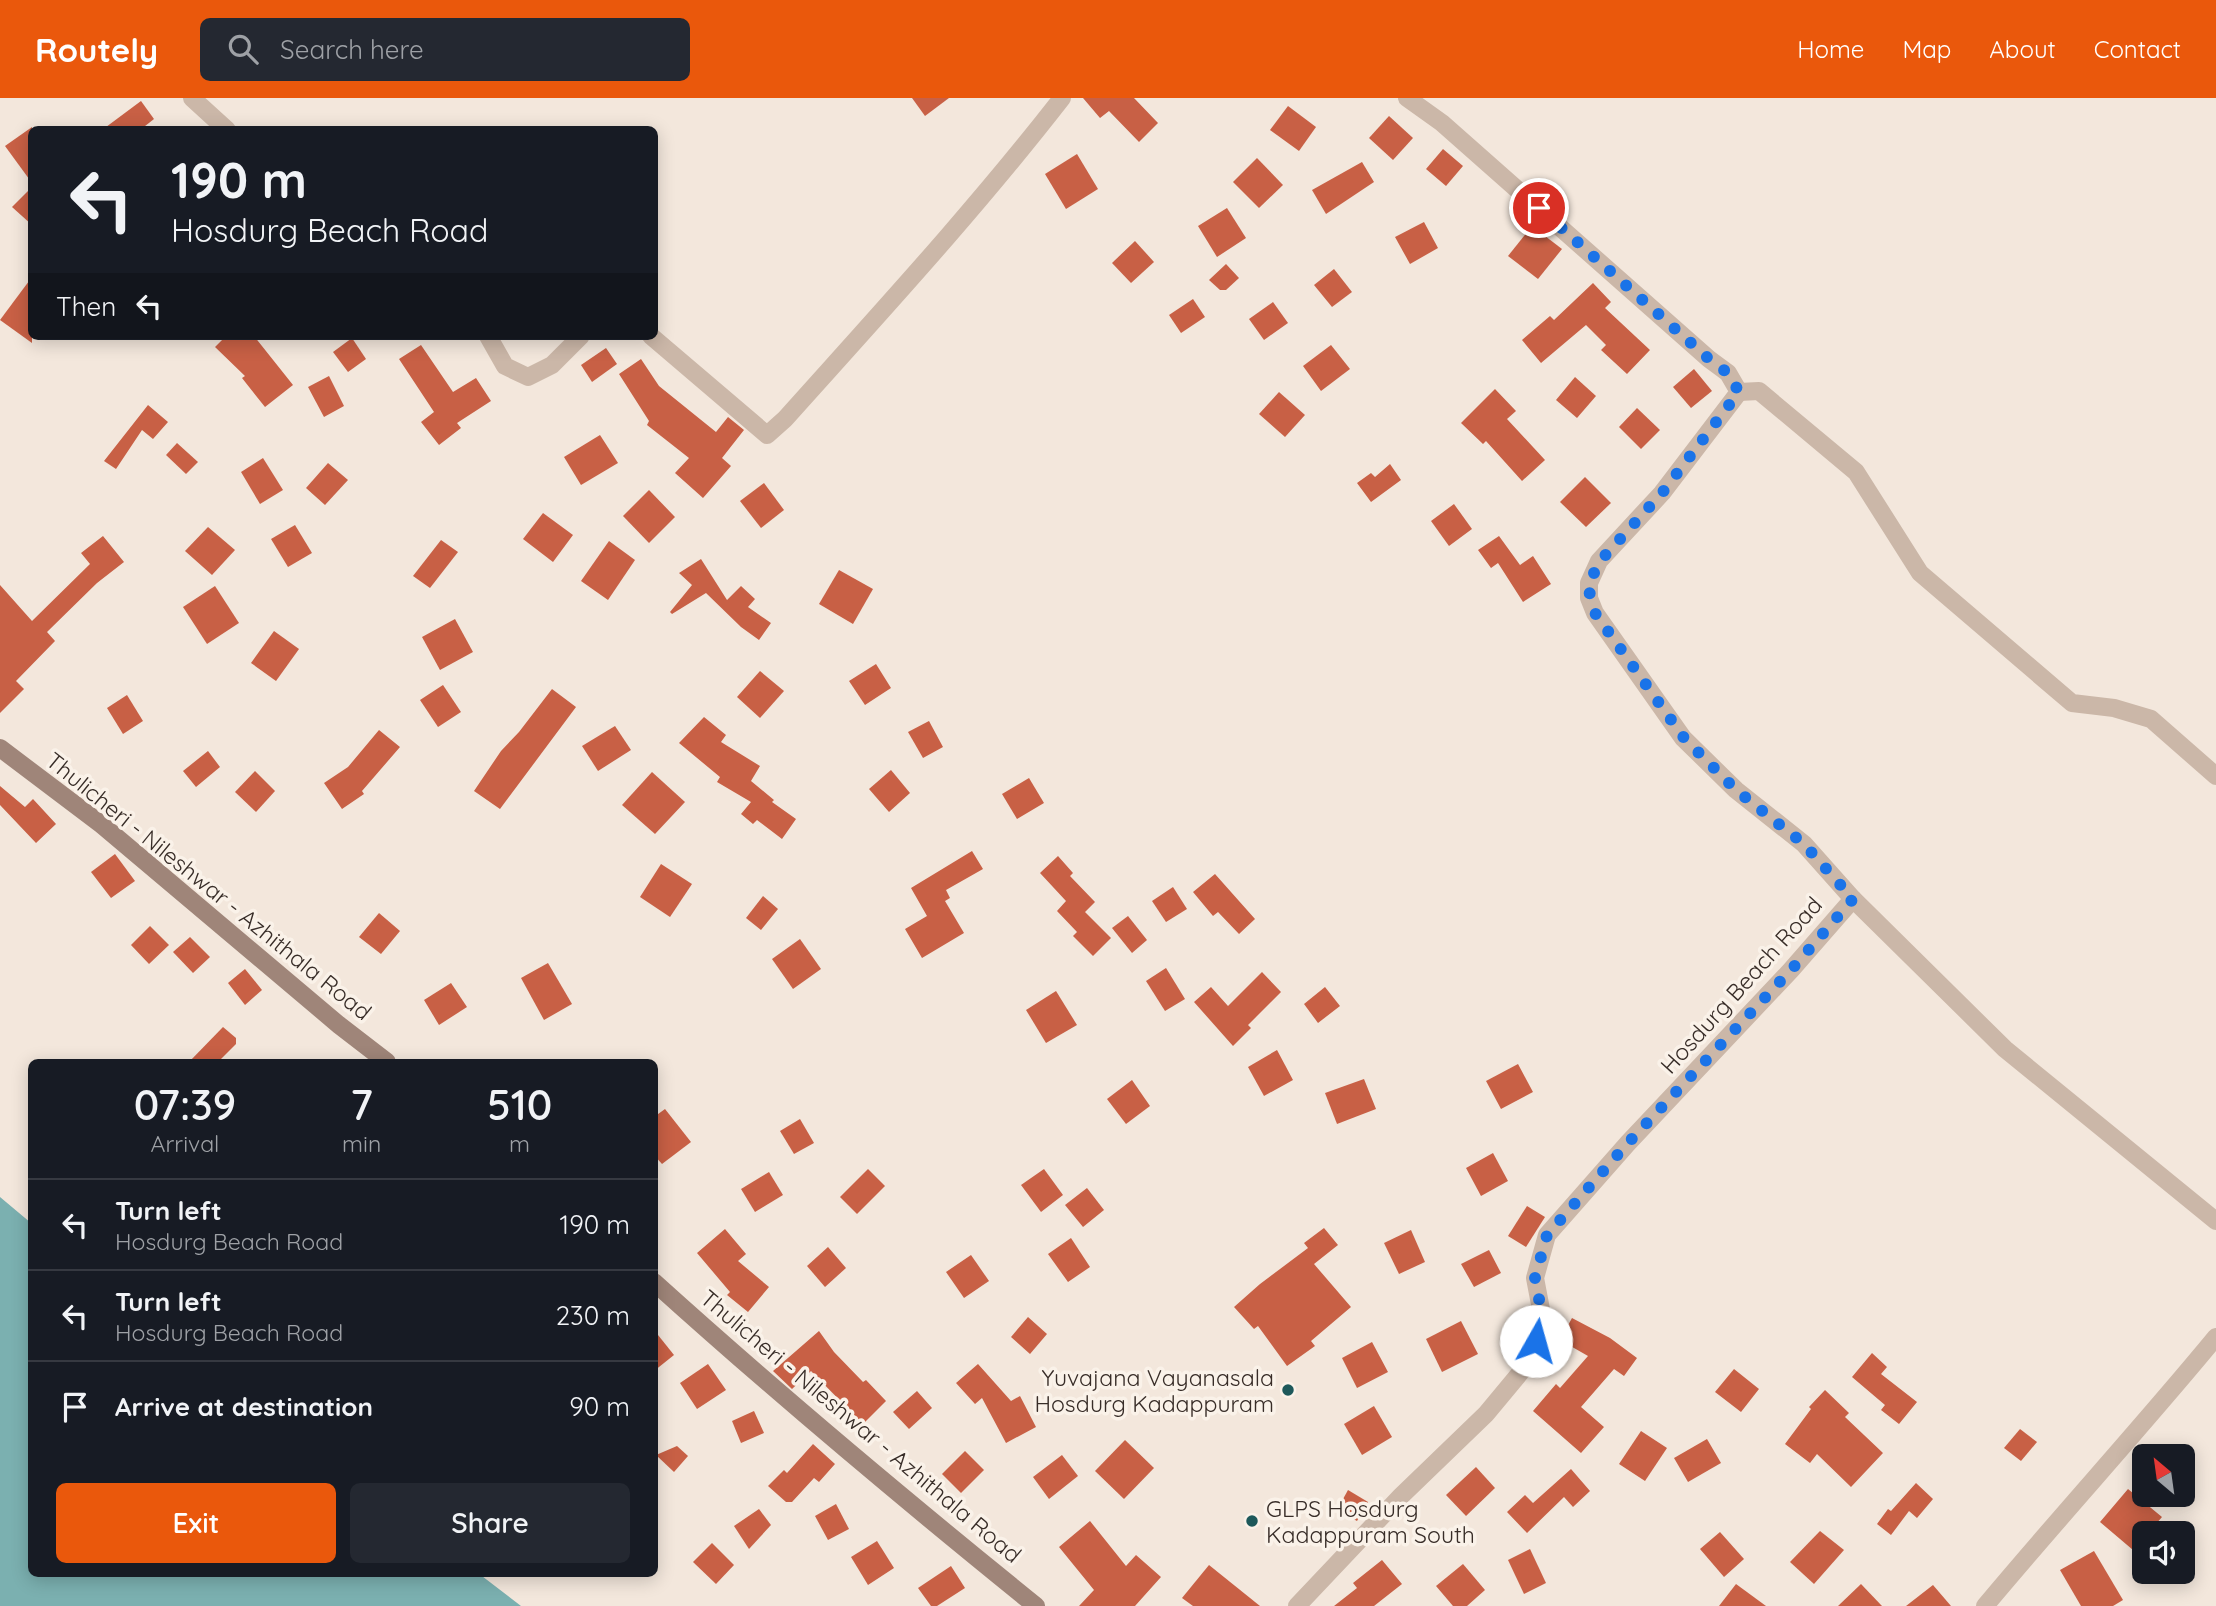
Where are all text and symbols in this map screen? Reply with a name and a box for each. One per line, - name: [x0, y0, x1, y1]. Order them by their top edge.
- search box: [200, 18, 690, 81]
- text: Routely: [35, 29, 158, 70]
- icon: search: [224, 30, 262, 68]
- text: Search here: [280, 33, 424, 66]
- text: Home: [1797, 34, 1864, 64]
- text: Map: [1902, 34, 1951, 64]
- text: About: [1989, 34, 2056, 64]
- text: Contact: [2094, 34, 2181, 64]
- text: 190 m: [171, 149, 307, 210]
- icon: left: [56, 154, 147, 245]
- pin: [1509, 178, 1569, 238]
- icon: arrive: [1520, 189, 1558, 227]
- text: Hosdurg Beach Road: [171, 210, 488, 250]
- icon: left: [130, 287, 168, 325]
- text: Then: [56, 290, 116, 323]
- street label: Thulicheri - Nileshwar - Azhithala Road: [41, 746, 377, 1026]
- street label: Hosdurg Beach Road: [1654, 891, 1828, 1079]
- text: 07:39: [134, 1078, 236, 1131]
- text: 7: [350, 1078, 373, 1131]
- text: 510: [487, 1078, 552, 1131]
- text: Arrival: [151, 1129, 219, 1158]
- text: min: [342, 1129, 381, 1158]
- text: m: [509, 1129, 530, 1158]
- text: Turn left: [115, 1194, 222, 1227]
- icon: left: [56, 1206, 94, 1244]
- text: 190 m: [560, 1208, 630, 1241]
- text: Hosdurg Beach Road: [115, 1227, 343, 1256]
- street label: Thulicheri - Nileshwar - Azhithala Road: [695, 1283, 1027, 1569]
- text: Turn left: [115, 1285, 222, 1318]
- icon: left: [56, 1297, 94, 1335]
- text: 230 m: [556, 1299, 630, 1332]
- position arrow: [1499, 1304, 1573, 1378]
- text: Hosdurg Beach Road: [115, 1318, 343, 1347]
- place label: Yuvajana Vayanasala Hosdurg Kadappuram: [1034, 1363, 1274, 1418]
- marker: Yuvajana Vayanasala Hosdurg Kadappuram: [1280, 1382, 1296, 1398]
- icon: arrive: [56, 1388, 94, 1426]
- text: Arrive at destination: [115, 1390, 373, 1423]
- text: 90 m: [569, 1390, 630, 1423]
- north arrow: [2132, 1444, 2194, 1507]
- map controls: [2132, 1444, 2195, 1584]
- button: Exit: [56, 1483, 336, 1563]
- button: Share: [350, 1483, 630, 1563]
- place label: GLPS Hosdurg Kadappuram South: [1266, 1494, 1475, 1549]
- marker: GLPS Hosdurg Kadappuram South: [1244, 1513, 1260, 1529]
- button: sound: [2132, 1521, 2195, 1584]

